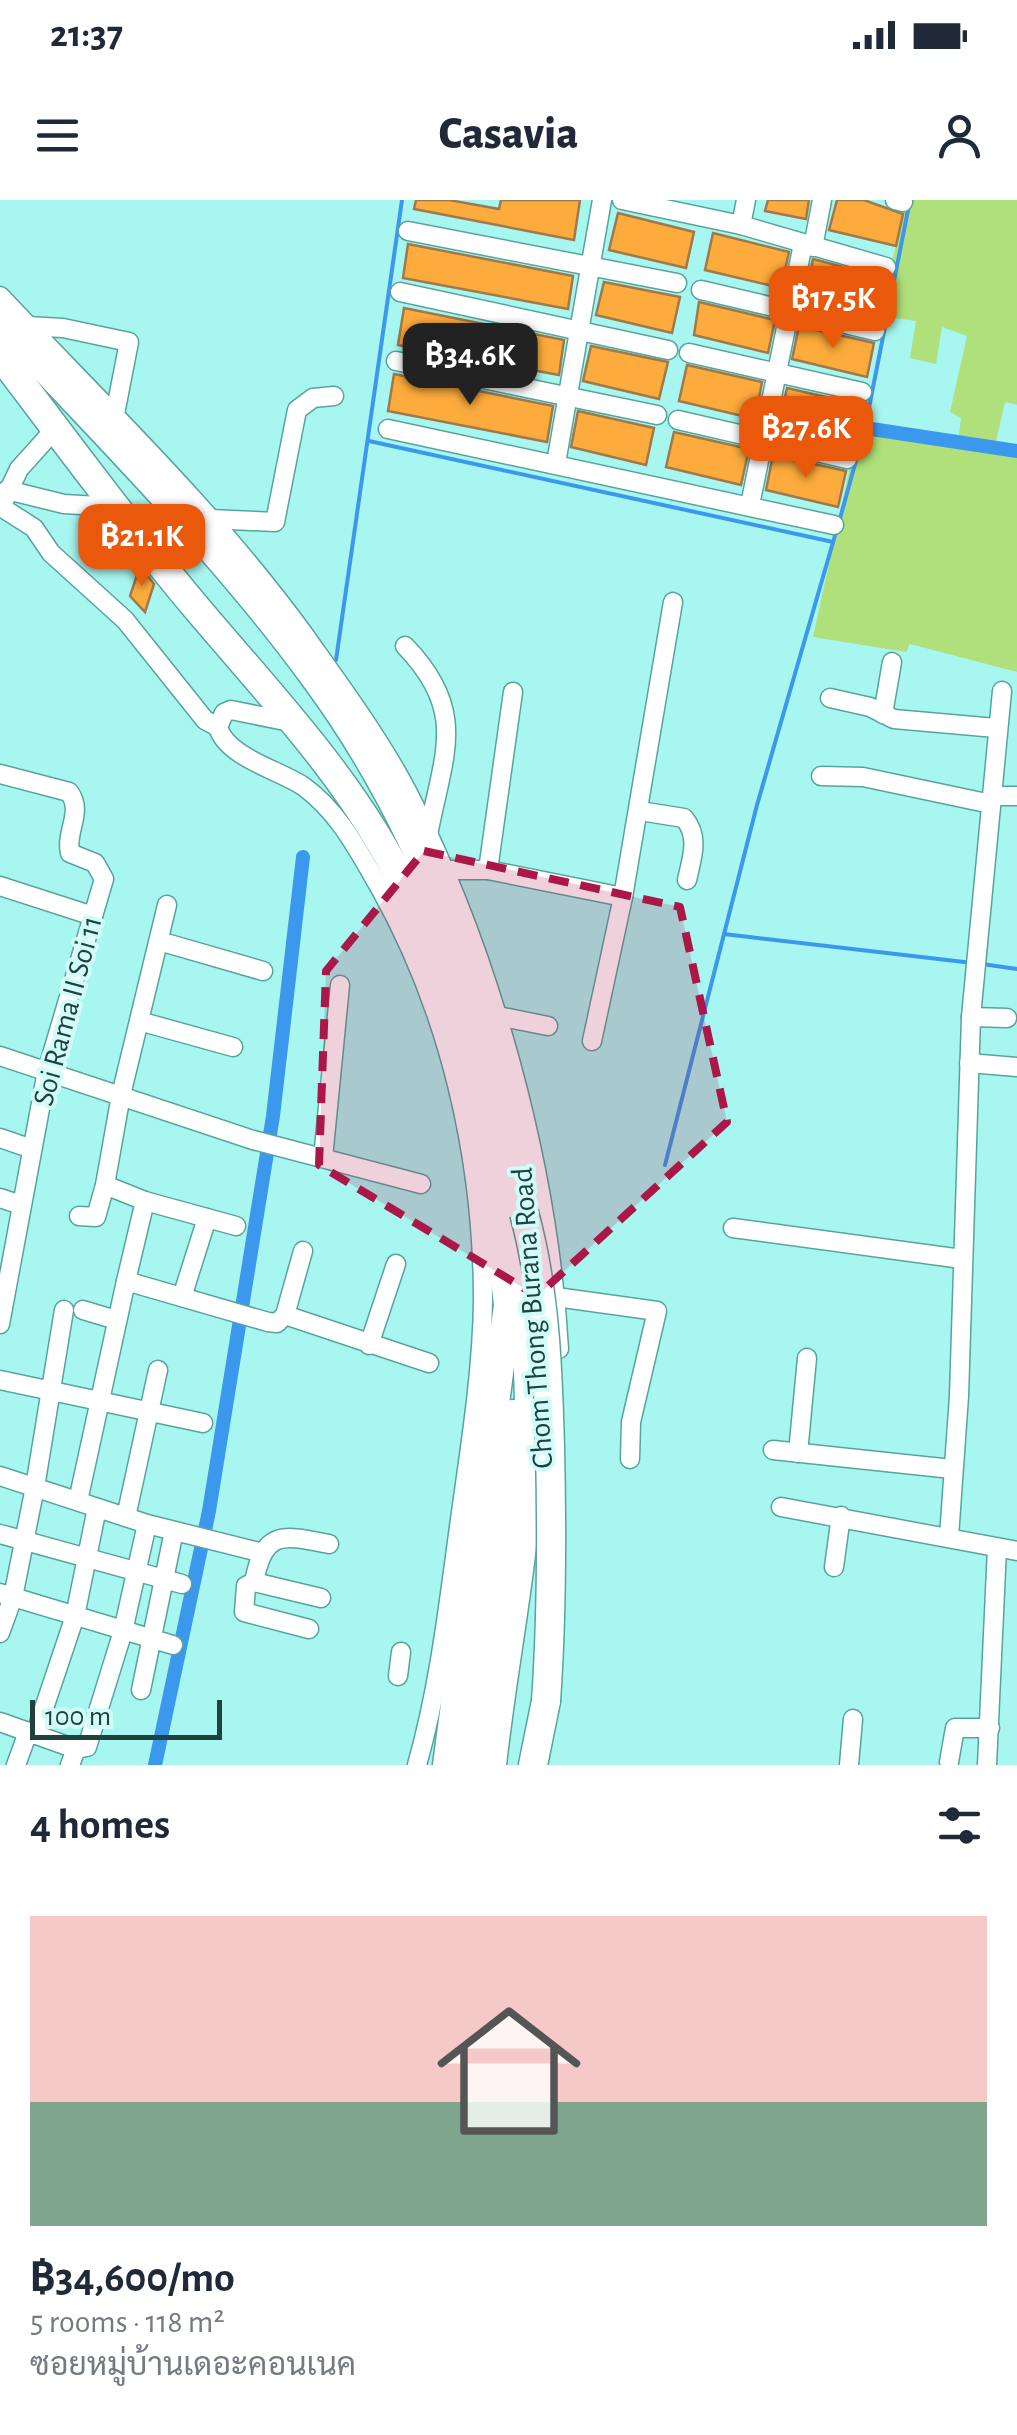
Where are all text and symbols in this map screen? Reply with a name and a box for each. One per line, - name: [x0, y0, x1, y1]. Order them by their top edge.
- text: 21:37: [50, 16, 123, 54]
- icon: menu: [30, 108, 85, 163]
- icon: person: [932, 108, 987, 163]
- text: Casavia: [439, 112, 578, 157]
- pin: ฿17.5K: [752, 266, 914, 351]
- text: ฿17.5K: [791, 282, 875, 314]
- pin: ฿34.6K: [389, 323, 551, 408]
- text: ฿34.6K: [425, 339, 515, 371]
- pin: ฿27.6K: [725, 396, 887, 481]
- text: ฿27.6K: [761, 412, 851, 444]
- pin: ฿21.1K: [61, 504, 223, 589]
- text: ฿21.1K: [100, 520, 184, 552]
- street label: Soi Rama II Soi 11: [28, 913, 108, 1109]
- street label: Chom Thong Burana Road: [508, 1166, 558, 1470]
- scale bar: [30, 1695, 222, 1740]
- text: 100 m: [45, 1703, 111, 1731]
- icon: filters: [932, 1798, 987, 1853]
- text: 4 homes: [30, 1804, 170, 1846]
- icon: home: [419, 1981, 599, 2161]
- text: ฿34,600/mo: [30, 2257, 235, 2299]
- text: 5 rooms · 118 m²: [30, 2306, 225, 2338]
- text: ซอยหมู่บ้านเดอะคอนเนค: [30, 2349, 356, 2381]

